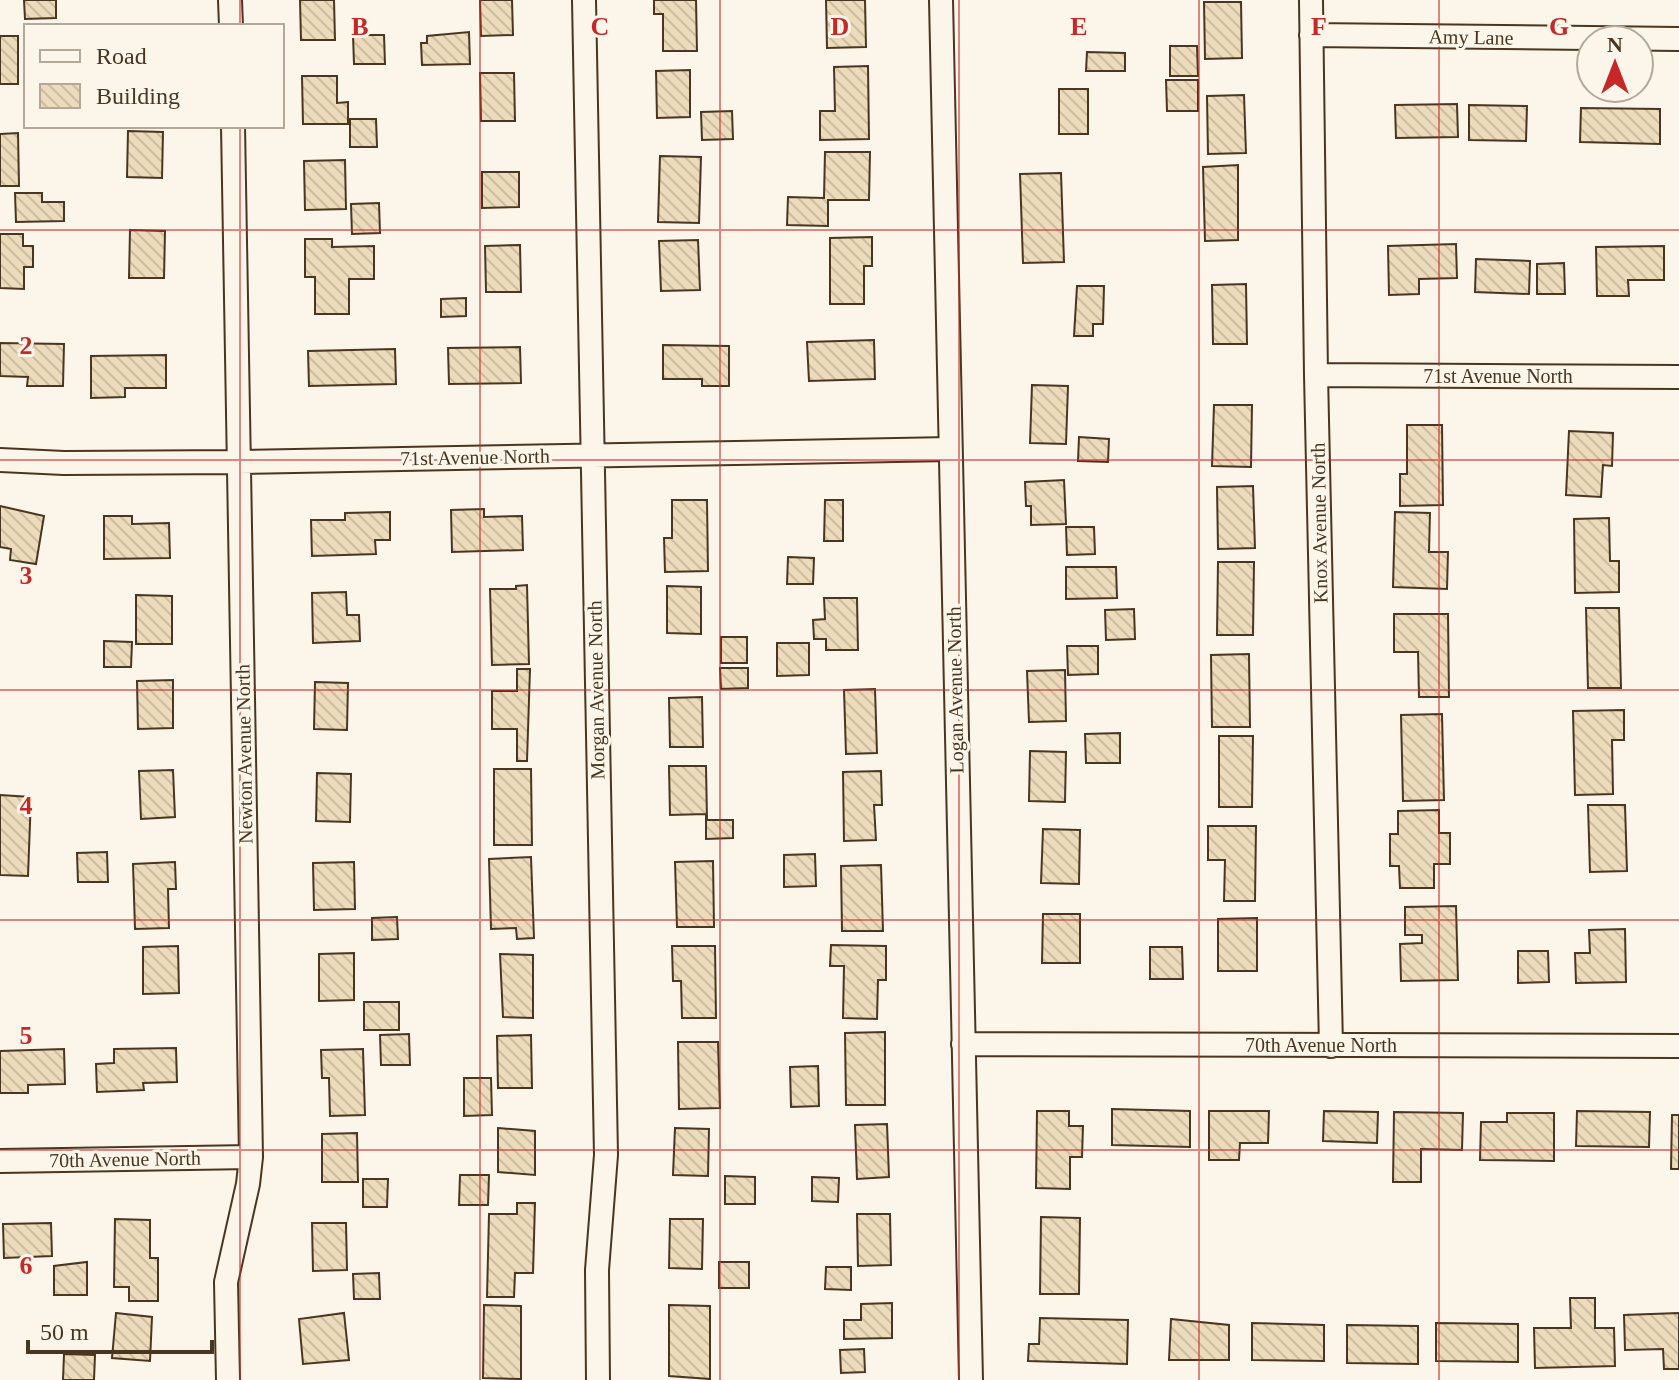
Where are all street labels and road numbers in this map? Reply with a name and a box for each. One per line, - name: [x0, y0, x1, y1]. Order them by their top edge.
- street label: Amy Lane: [1428, 25, 1514, 50]
- street label: 71st Avenue North: [1423, 365, 1573, 387]
- street label: Knox Avenue North: [1307, 442, 1331, 604]
- street label: 71st Avenue North: [400, 445, 550, 469]
- street label: Morgan Avenue North: [583, 600, 610, 780]
- street label: Logan Avenue North: [943, 606, 968, 774]
- street label: Newton Avenue North: [231, 664, 257, 844]
- street label: 70th Avenue North: [1245, 1034, 1397, 1056]
- street label: 70th Avenue North: [49, 1147, 201, 1171]

